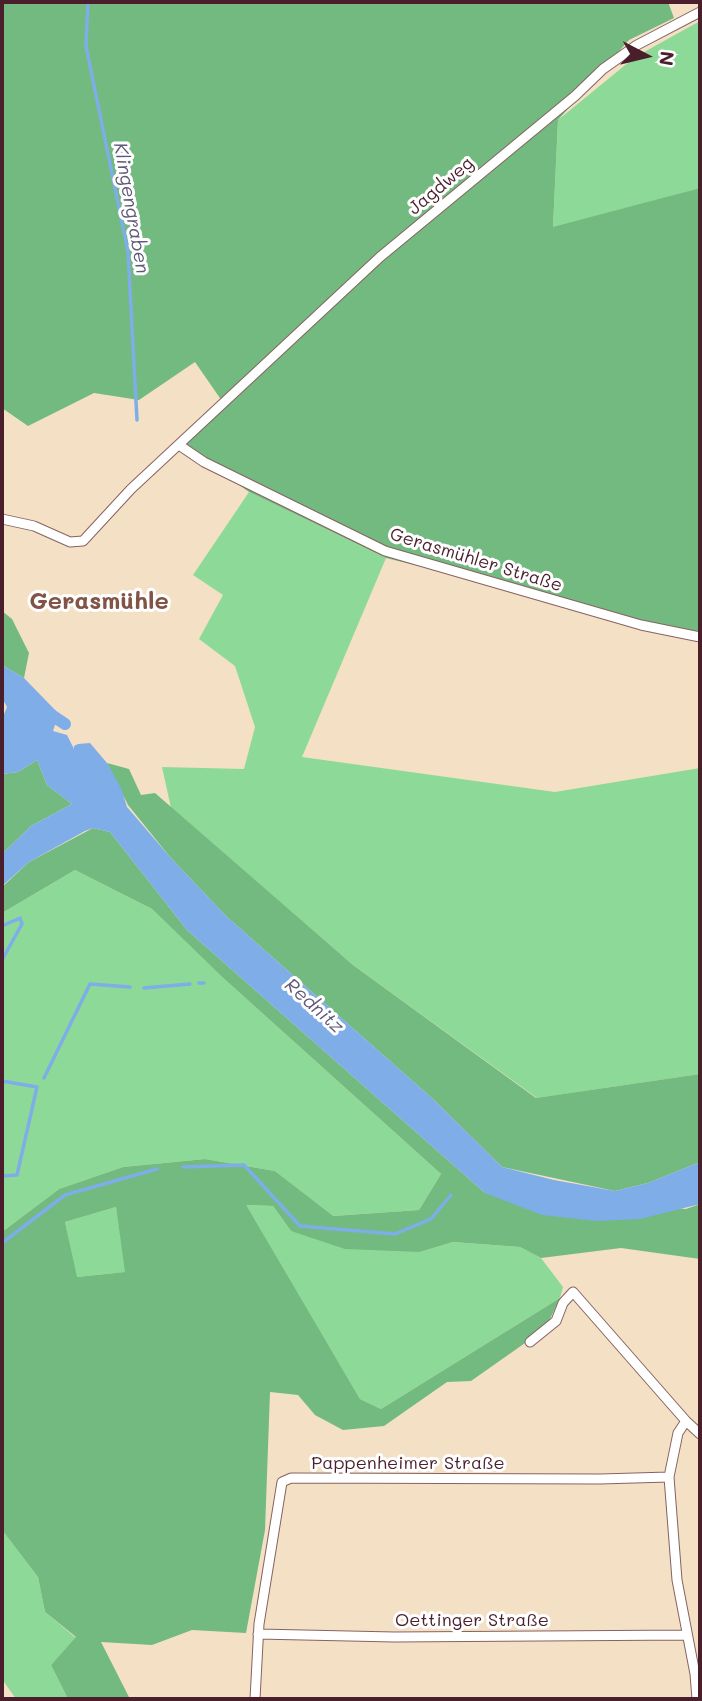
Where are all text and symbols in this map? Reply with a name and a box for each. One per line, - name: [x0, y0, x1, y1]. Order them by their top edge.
- north arrow: [611, 21, 681, 91]
- text: N: [654, 50, 681, 67]
- water label: Klingengraben: [108, 141, 154, 275]
- street label: Jagdweg: [404, 152, 478, 220]
- street label: Gerasmühler Straße: [387, 523, 565, 597]
- district label: Gerasmühle: [29, 588, 169, 616]
- water label: Rednitz: [280, 974, 348, 1038]
- street label: Pappenheimer Straße: [311, 1452, 505, 1474]
- street label: Oettinger Straße: [395, 1609, 549, 1631]

